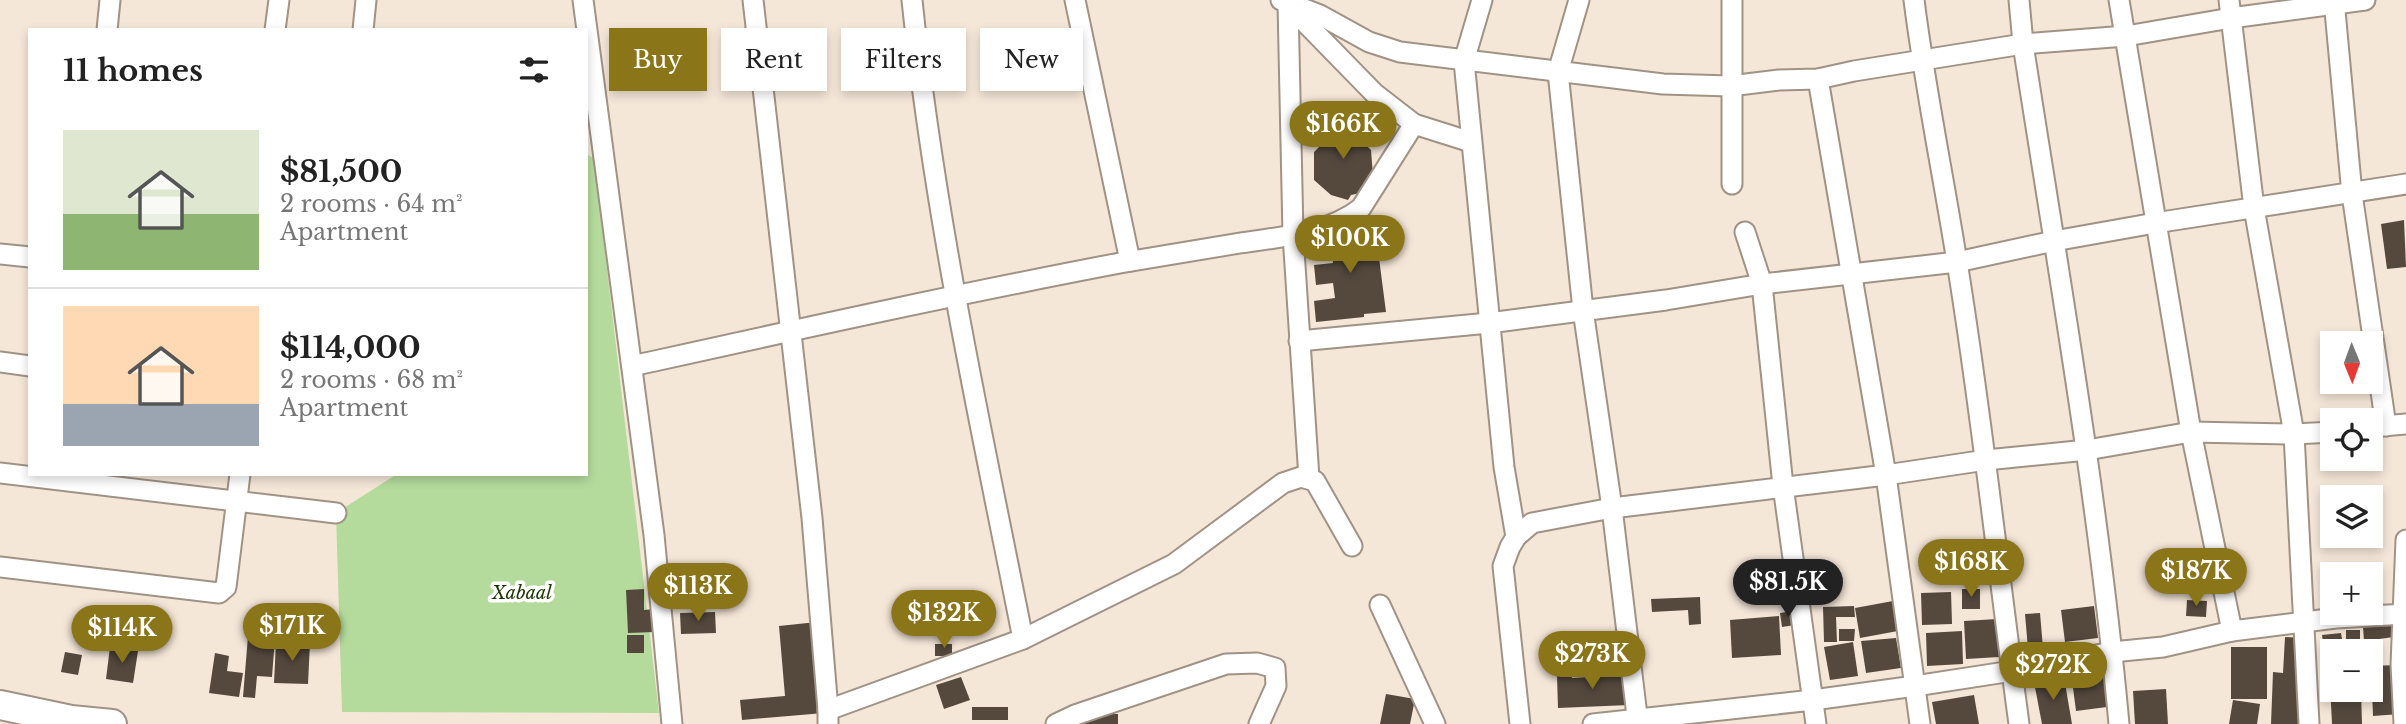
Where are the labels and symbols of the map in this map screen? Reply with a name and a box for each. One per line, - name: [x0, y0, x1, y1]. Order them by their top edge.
- pin: $166K: [1294, 102, 1392, 161]
- pin: $100K: [1301, 216, 1399, 275]
- north arrow: [2320, 331, 2384, 394]
- pin: $168K: [1922, 540, 2020, 599]
- pin: $187K: [2147, 548, 2245, 608]
- pin: $81.5K: [1731, 560, 1845, 619]
- pin: $113K: [649, 564, 747, 623]
- park label: Xabaal: [491, 582, 552, 604]
- pin: $132K: [895, 590, 993, 650]
- pin: $171K: [243, 604, 341, 663]
- pin: $114K: [73, 606, 171, 665]
- pin: $273K: [1543, 632, 1641, 691]
- pin: $272K: [2004, 642, 2102, 702]

